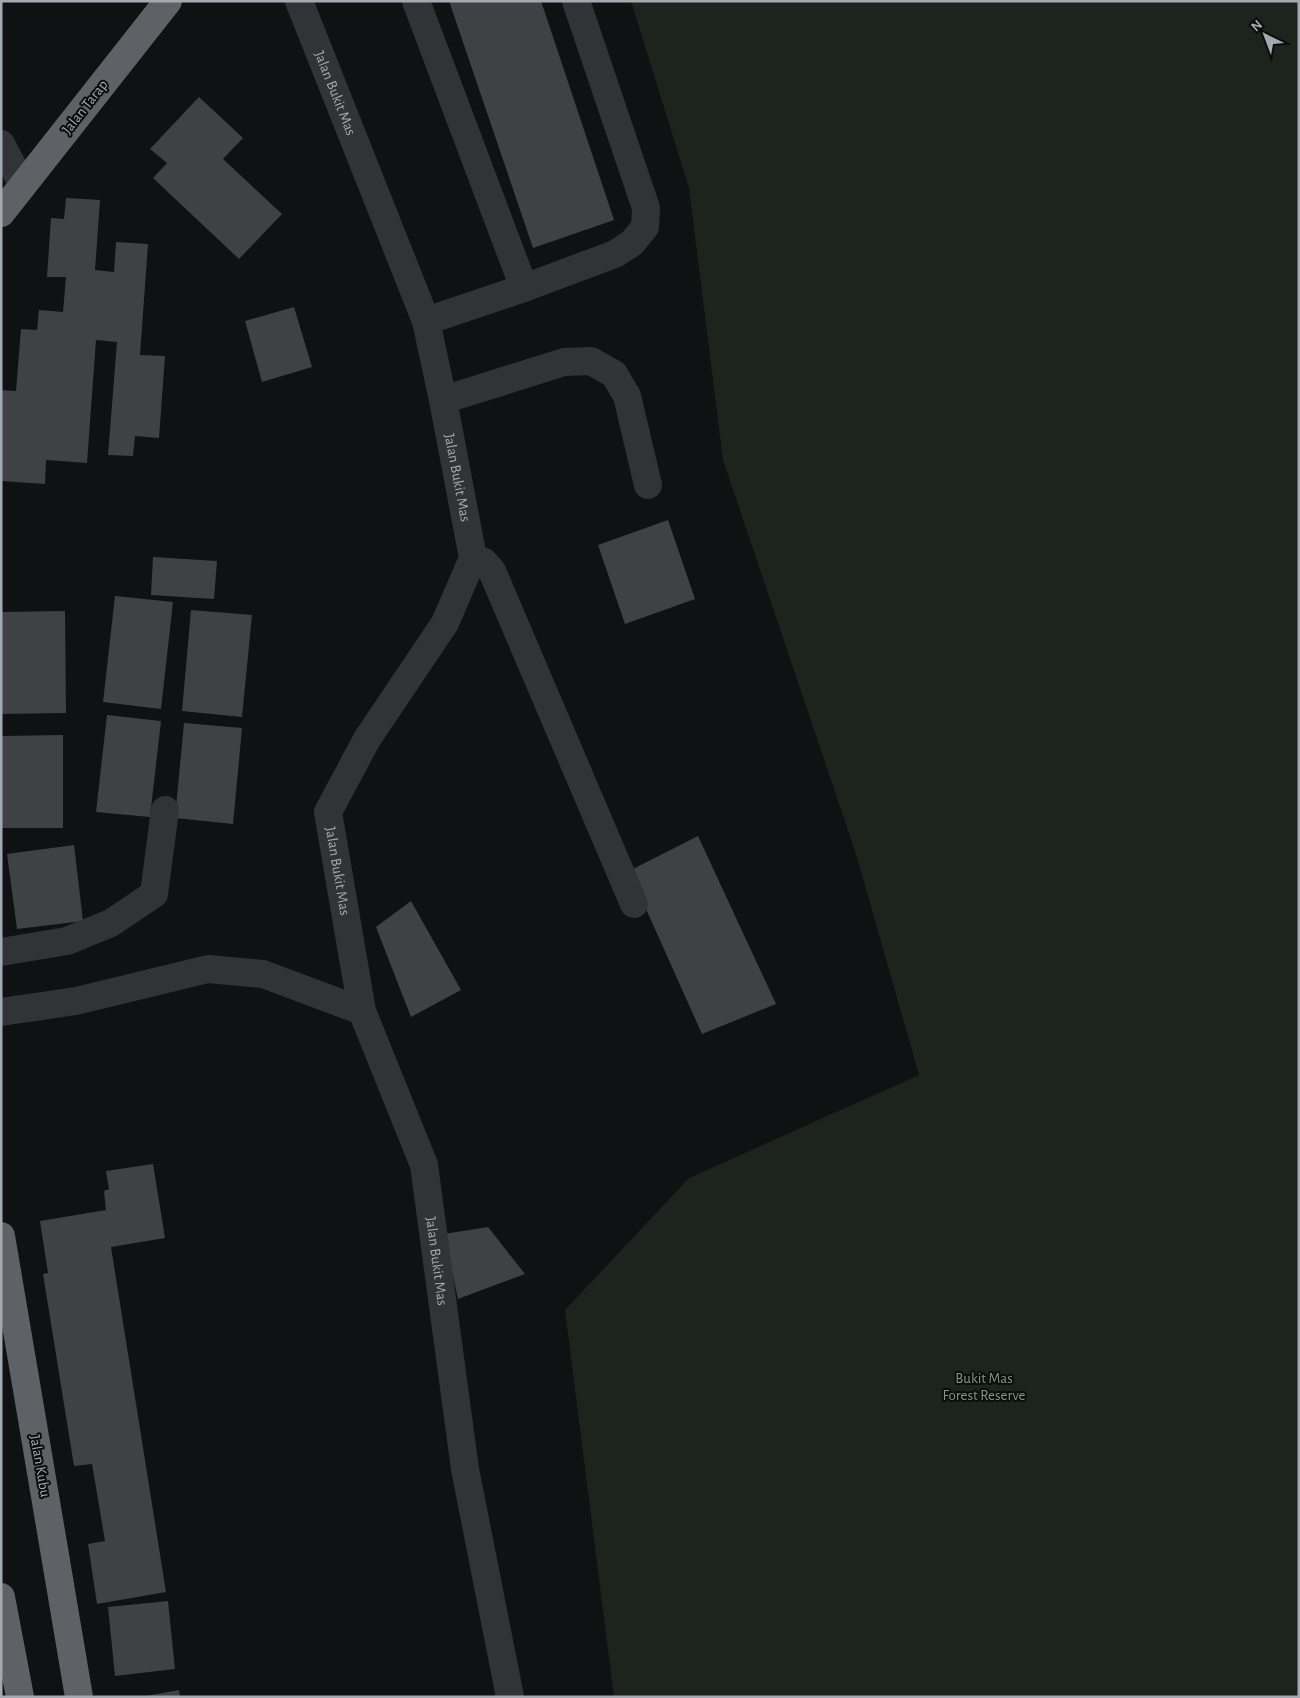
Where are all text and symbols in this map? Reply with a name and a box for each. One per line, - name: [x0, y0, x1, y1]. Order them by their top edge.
- north arrow: [1240, 10, 1290, 60]
- text: N: [1249, 18, 1265, 35]
- street label: Jalan Bukit Mas: [312, 49, 359, 137]
- street label: Jalan Tarap: [59, 77, 111, 137]
- street label: Jalan Bukit Mas: [442, 432, 473, 523]
- street label: Jalan Bukit Mas: [323, 825, 353, 916]
- street label: Jalan Bukit Mas: [424, 1216, 450, 1306]
- park label: Bukit Mas Forest Reserve: [943, 1371, 1026, 1403]
- street label: Jalan Kubu: [27, 1434, 53, 1499]

